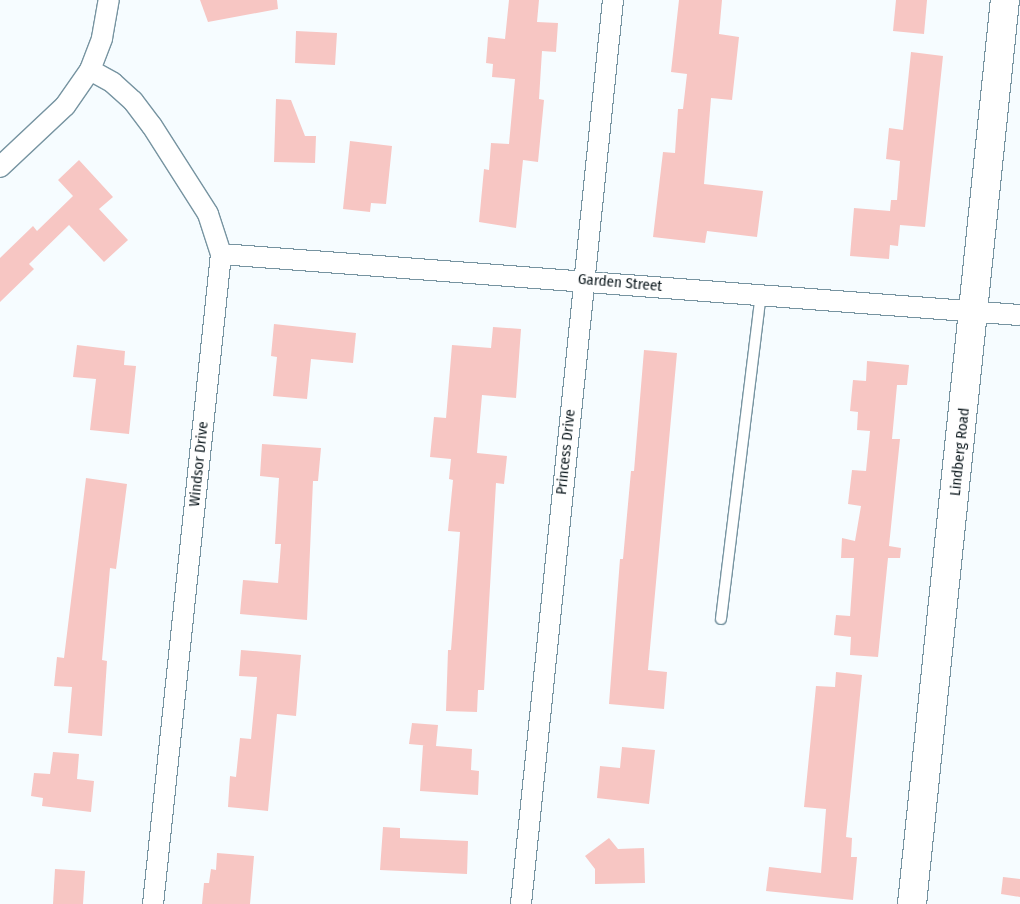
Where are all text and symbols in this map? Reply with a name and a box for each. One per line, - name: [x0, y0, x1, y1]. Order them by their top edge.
- street label: Garden Street: [577, 270, 663, 296]
- street label: Lindberg Road: [946, 407, 974, 497]
- street label: Princess Drive: [553, 408, 579, 496]
- street label: Windsor Drive: [186, 420, 212, 508]

